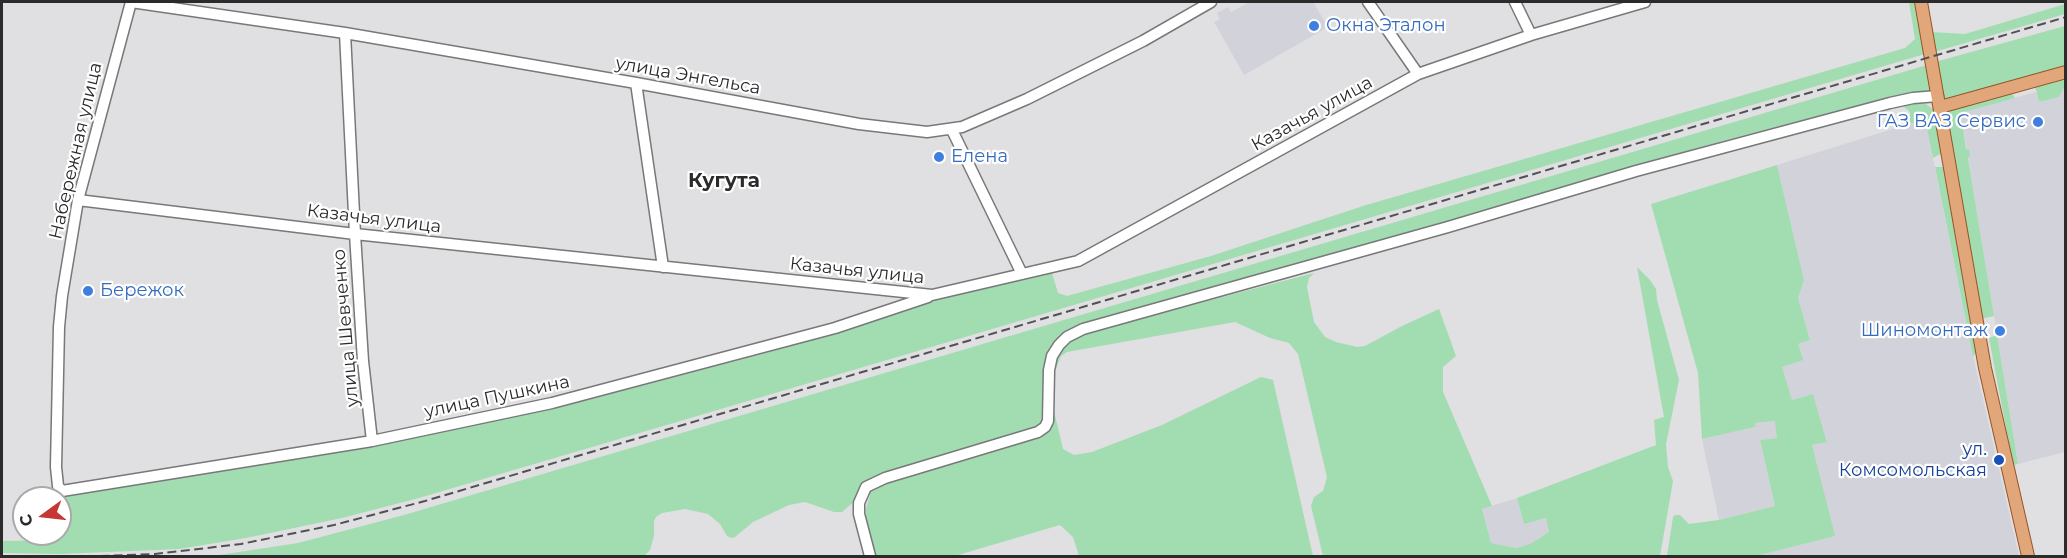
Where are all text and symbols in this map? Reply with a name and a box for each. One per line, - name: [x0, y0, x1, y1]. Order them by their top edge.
- place label: Окна Эталон: [1326, 15, 1446, 37]
- marker: Окна Эталон: [1307, 19, 1321, 33]
- street label: улица Энгельса: [614, 53, 762, 99]
- street label: Набережная улица: [45, 60, 107, 242]
- street label: Казачья улица: [1248, 72, 1376, 156]
- place label: ГАЗ ВАЗ Сервис: [1877, 111, 2026, 133]
- marker: ГАЗ ВАЗ Сервис: [2031, 115, 2045, 129]
- place label: Елена: [951, 146, 1008, 168]
- marker: Елена: [932, 150, 946, 164]
- district label: Кугута: [688, 169, 760, 193]
- street label: Казачья улица: [306, 200, 442, 238]
- street label: улица Шевченко: [328, 248, 364, 408]
- street label: Казачья улица: [789, 253, 925, 289]
- place label: Бережок: [100, 280, 184, 302]
- marker: Бережок: [81, 284, 95, 298]
- place label: Шиномонтаж: [1861, 320, 1988, 342]
- marker: Шиномонтаж: [1993, 324, 2007, 338]
- street label: улица Пушкина: [422, 371, 572, 423]
- place label: ул. Комсомольская: [1839, 439, 1987, 482]
- marker: ул. Комсомольская: [1992, 453, 2006, 467]
- north arrow: [12, 486, 72, 546]
- text: С: [15, 512, 37, 528]

